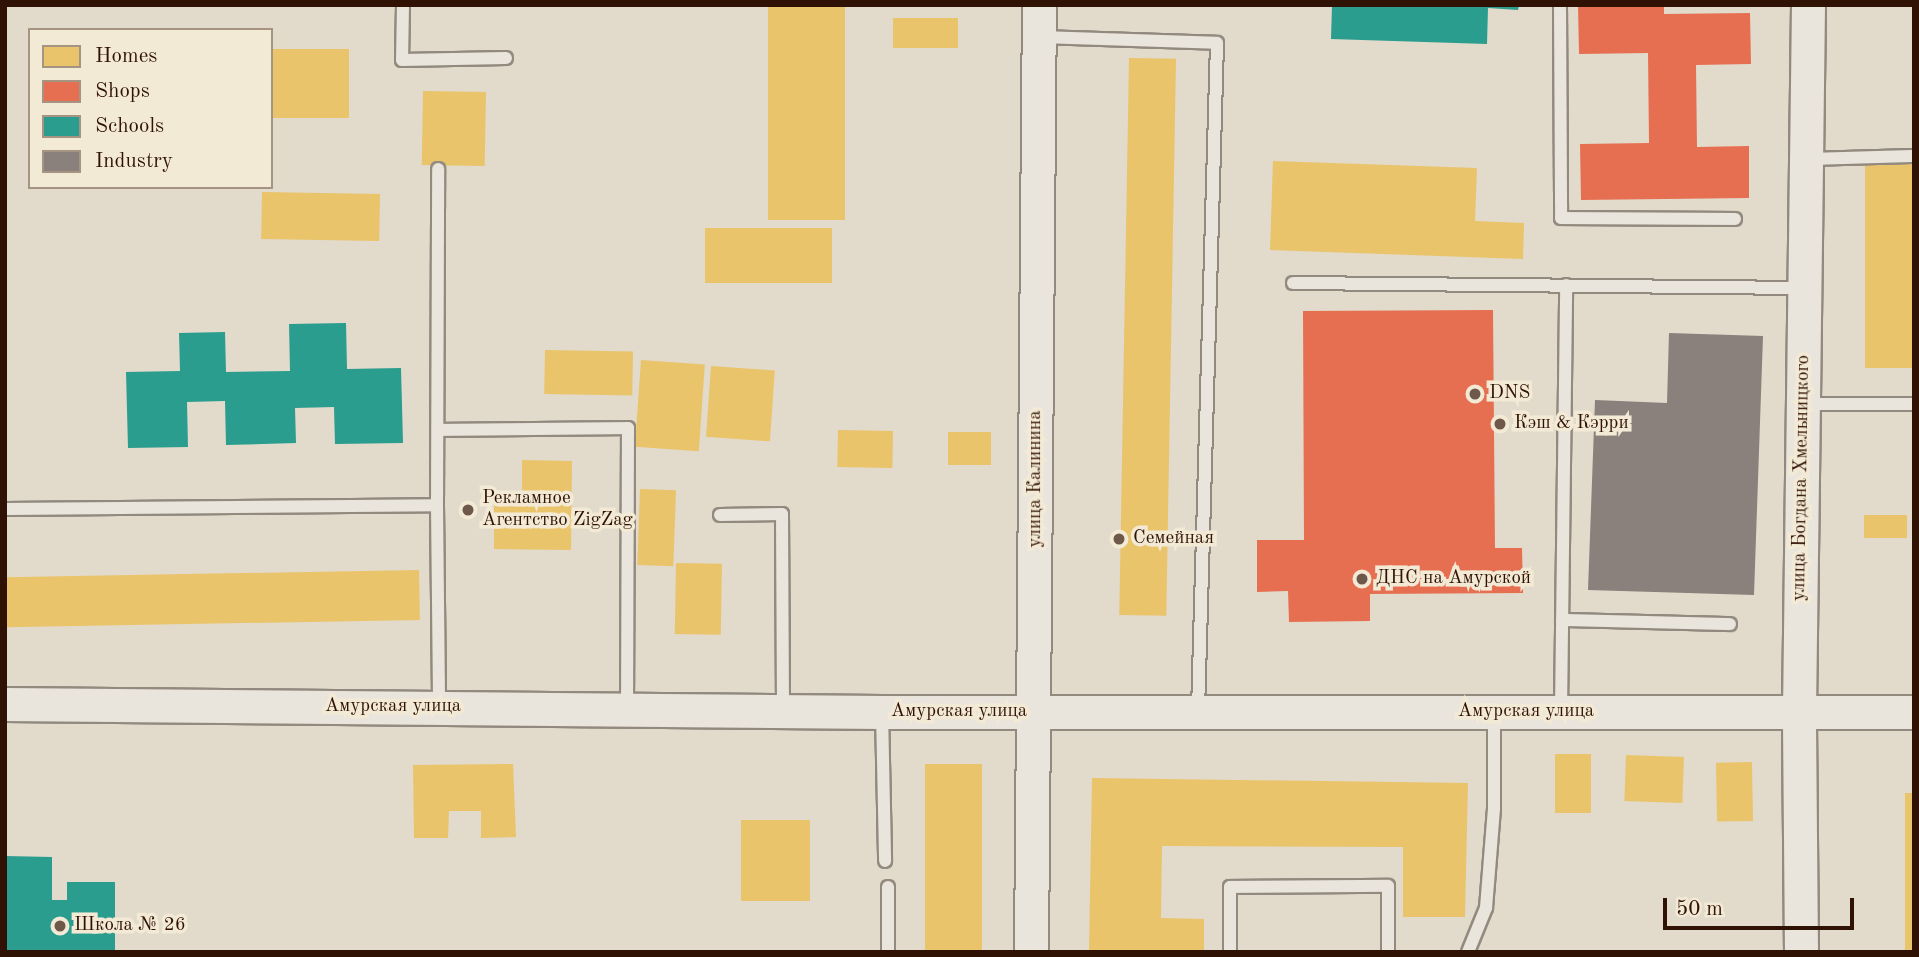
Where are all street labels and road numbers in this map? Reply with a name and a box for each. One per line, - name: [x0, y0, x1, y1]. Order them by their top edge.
- street label: улица Богдана Хмельницкого: [1788, 355, 1816, 601]
- street label: улица Калинина: [1025, 410, 1047, 548]
- street label: Амурская улица: [325, 696, 461, 718]
- street label: Амурская улица: [891, 701, 1027, 723]
- street label: Амурская улица: [1458, 701, 1594, 723]

